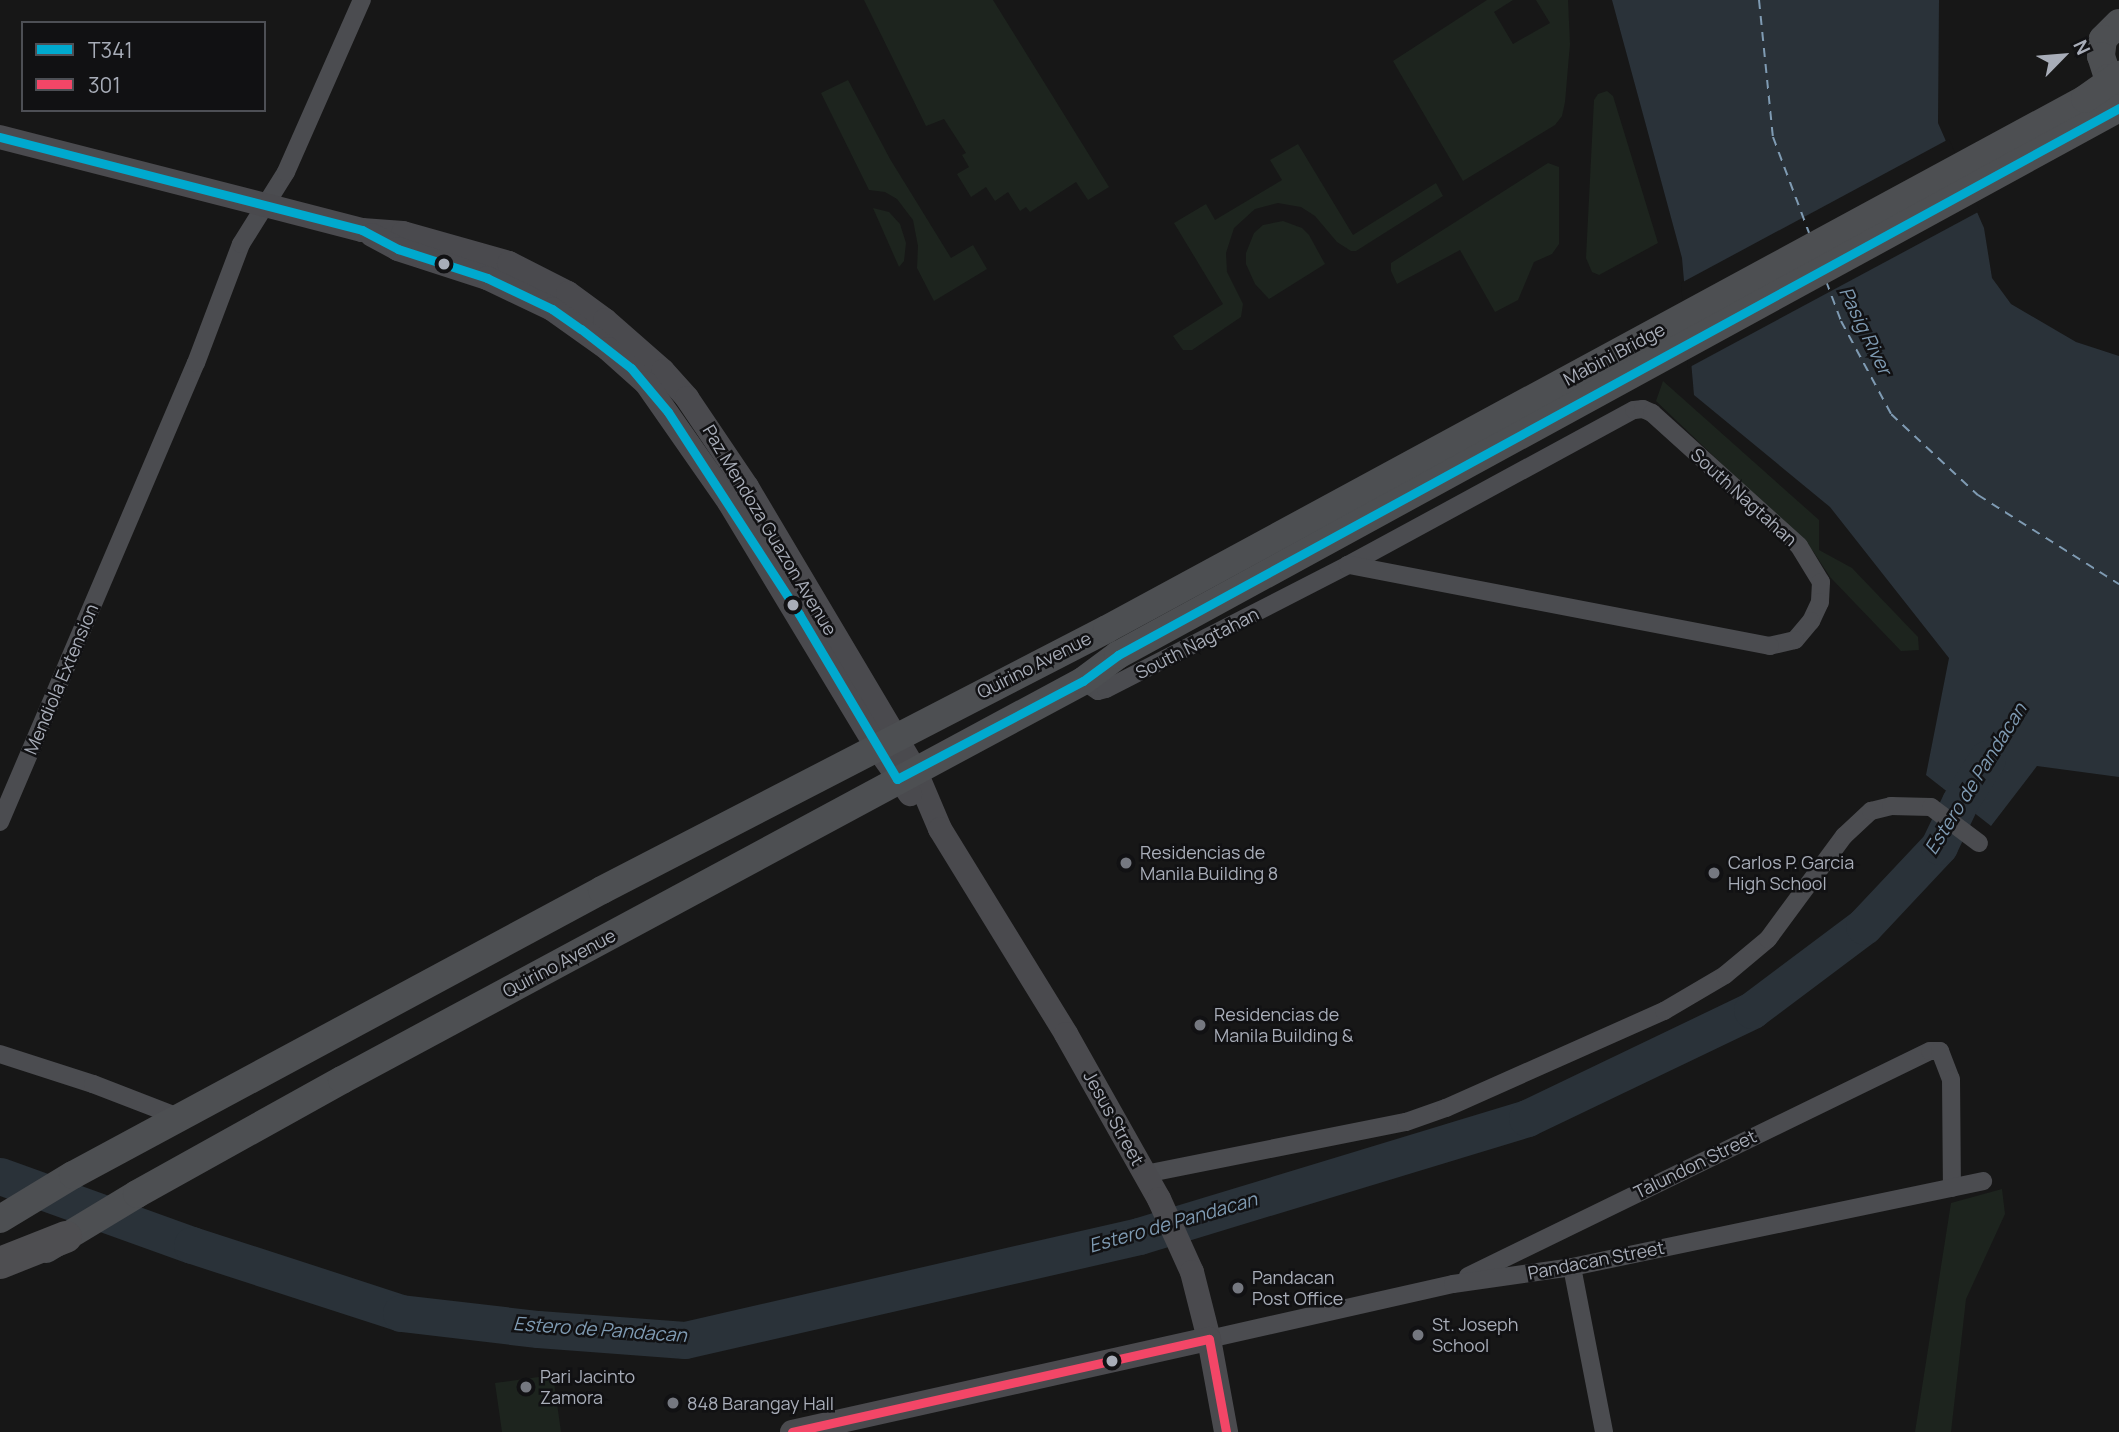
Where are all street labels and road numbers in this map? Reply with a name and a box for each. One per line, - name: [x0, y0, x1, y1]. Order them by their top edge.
- street label: Mabini Bridge: [1559, 318, 1669, 390]
- street label: Paz Mendoza Guazon Avenue: [698, 421, 842, 639]
- street label: South Nagtahan: [1686, 444, 1802, 550]
- street label: Mendiola Extension: [19, 600, 103, 758]
- street label: South Nagtahan: [1132, 603, 1262, 683]
- street label: Quirino Avenue: [973, 627, 1095, 703]
- street label: Quirino Avenue: [499, 924, 619, 1002]
- street label: Jesus Street: [1079, 1067, 1149, 1169]
- street label: Talundon Street: [1630, 1125, 1760, 1203]
- street label: Pandacan Street: [1526, 1236, 1666, 1284]

